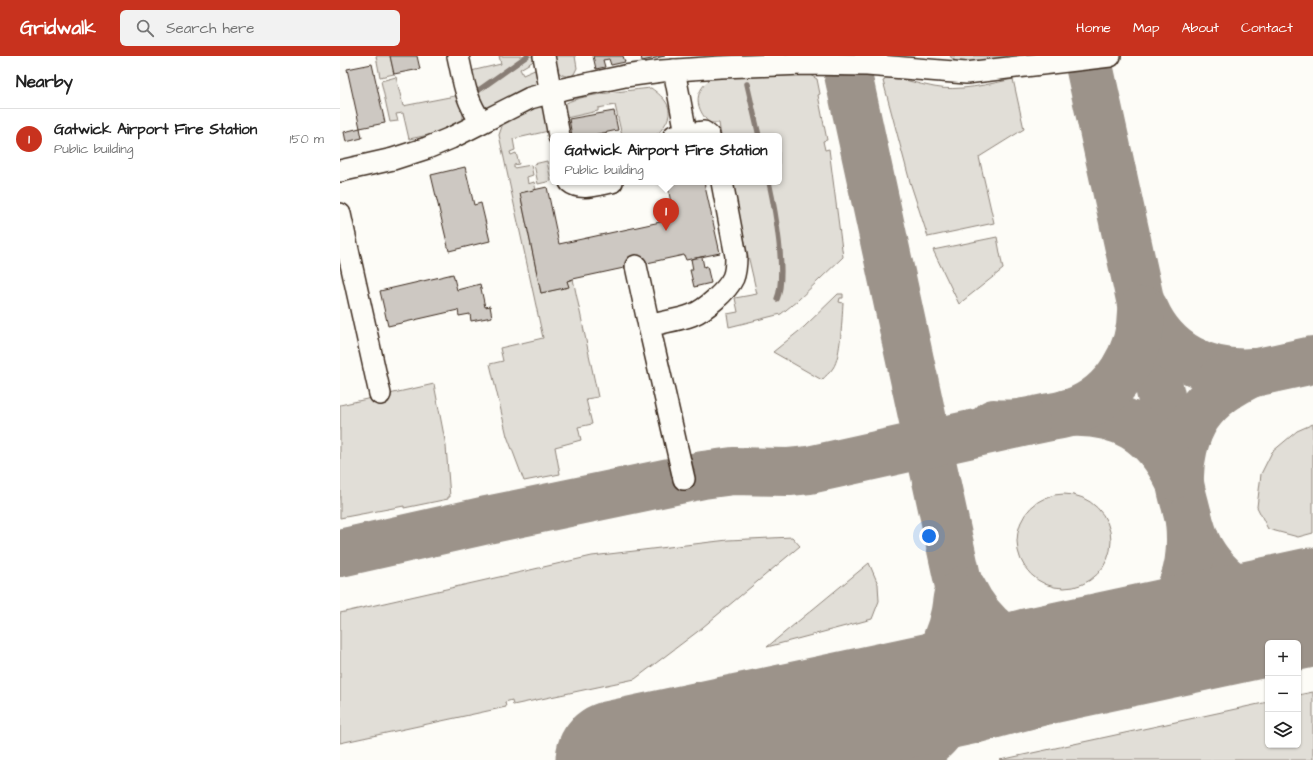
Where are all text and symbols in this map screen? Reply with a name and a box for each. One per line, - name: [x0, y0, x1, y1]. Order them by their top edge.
- search box: [120, 10, 400, 46]
- text: Gridwalk: [20, 15, 96, 42]
- icon: search: [134, 17, 156, 39]
- text: Search here: [166, 18, 254, 39]
- text: Home: [1076, 18, 1111, 38]
- text: Map: [1133, 18, 1159, 38]
- text: About: [1181, 18, 1219, 38]
- text: Contact: [1241, 18, 1293, 38]
- text: Nearby: [16, 70, 73, 94]
- text: Gatwick Airport Fire Station: [54, 119, 257, 140]
- text: 1: [28, 130, 30, 148]
- text: 150 m: [290, 130, 324, 148]
- popup: [550, 133, 782, 185]
- text: Public building: [54, 140, 133, 158]
- text: Gatwick Airport Fire Station: [564, 140, 768, 161]
- text: Public building: [564, 161, 644, 179]
- pin: 1: [653, 198, 679, 231]
- your location: [919, 526, 939, 546]
- map controls: [1265, 640, 1301, 748]
- button: +: [1265, 640, 1301, 676]
- button: −: [1265, 676, 1301, 712]
- button: layers: [1265, 712, 1301, 748]

